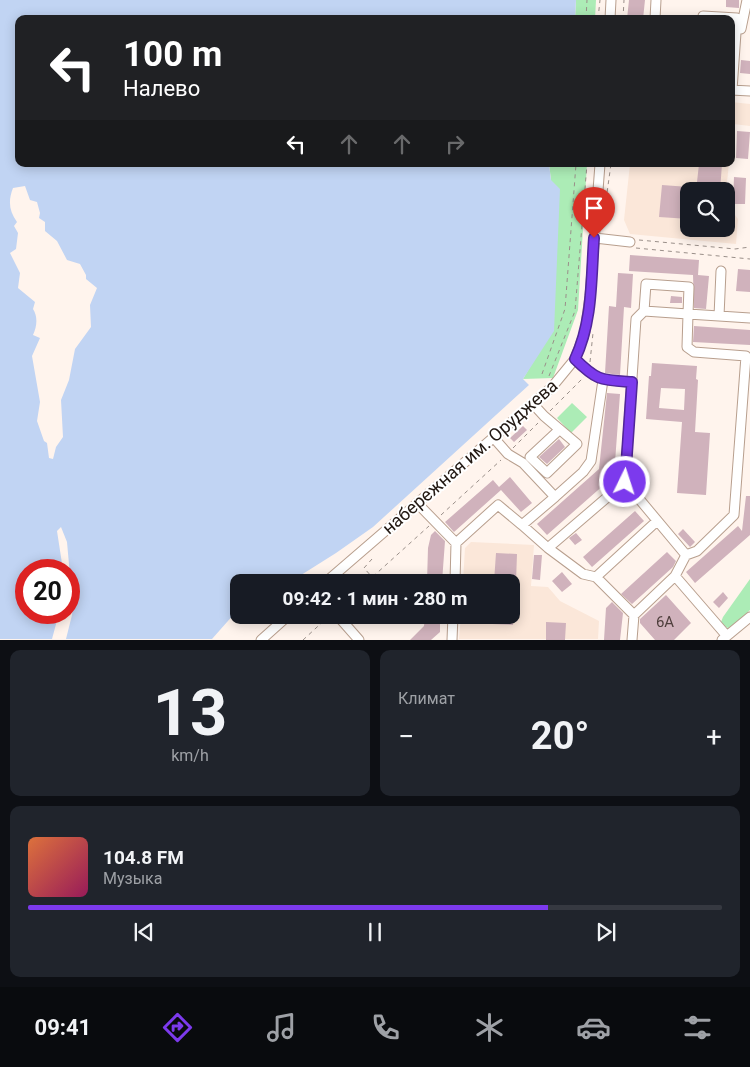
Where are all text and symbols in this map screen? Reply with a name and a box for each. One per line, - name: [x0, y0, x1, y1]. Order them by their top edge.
- text: 100 m: [123, 34, 222, 75]
- icon: left: [40, 35, 105, 100]
- text: Налево: [123, 76, 200, 101]
- icon: left: [282, 130, 310, 158]
- icon: ahead: [335, 130, 363, 158]
- icon: ahead: [388, 130, 416, 158]
- icon: right: [441, 130, 469, 158]
- map controls: [680, 182, 735, 237]
- button: search: [680, 182, 735, 237]
- pin: [573, 187, 615, 238]
- icon: arrive: [580, 194, 608, 222]
- street label: набережная им. Оруджева: [378, 375, 562, 538]
- position arrow: [598, 455, 650, 507]
- speed limit sign: 20: [15, 559, 80, 624]
- text: 09:42 · 1 мин · 280 m: [283, 587, 467, 610]
- house number: 6А: [656, 613, 674, 631]
- text: 13: [153, 675, 227, 751]
- text: Климат: [398, 689, 455, 708]
- text: 20°: [531, 714, 589, 758]
- text: −: [398, 720, 414, 753]
- text: +: [706, 720, 722, 753]
- text: km/h: [171, 746, 209, 765]
- text: 104.8 FM: [103, 846, 184, 869]
- text: Музыка: [103, 869, 162, 888]
- icon: previous: [130, 918, 158, 946]
- icon: pause: [361, 918, 389, 946]
- icon: next: [592, 918, 620, 946]
- icon: directions: [160, 1010, 195, 1045]
- icon: music: [264, 1010, 299, 1045]
- icon: phone: [368, 1010, 403, 1045]
- icon: climate: [472, 1010, 507, 1045]
- icon: car: [576, 1010, 611, 1045]
- icon: filters: [680, 1010, 715, 1045]
- text: 09:41: [35, 1015, 91, 1040]

